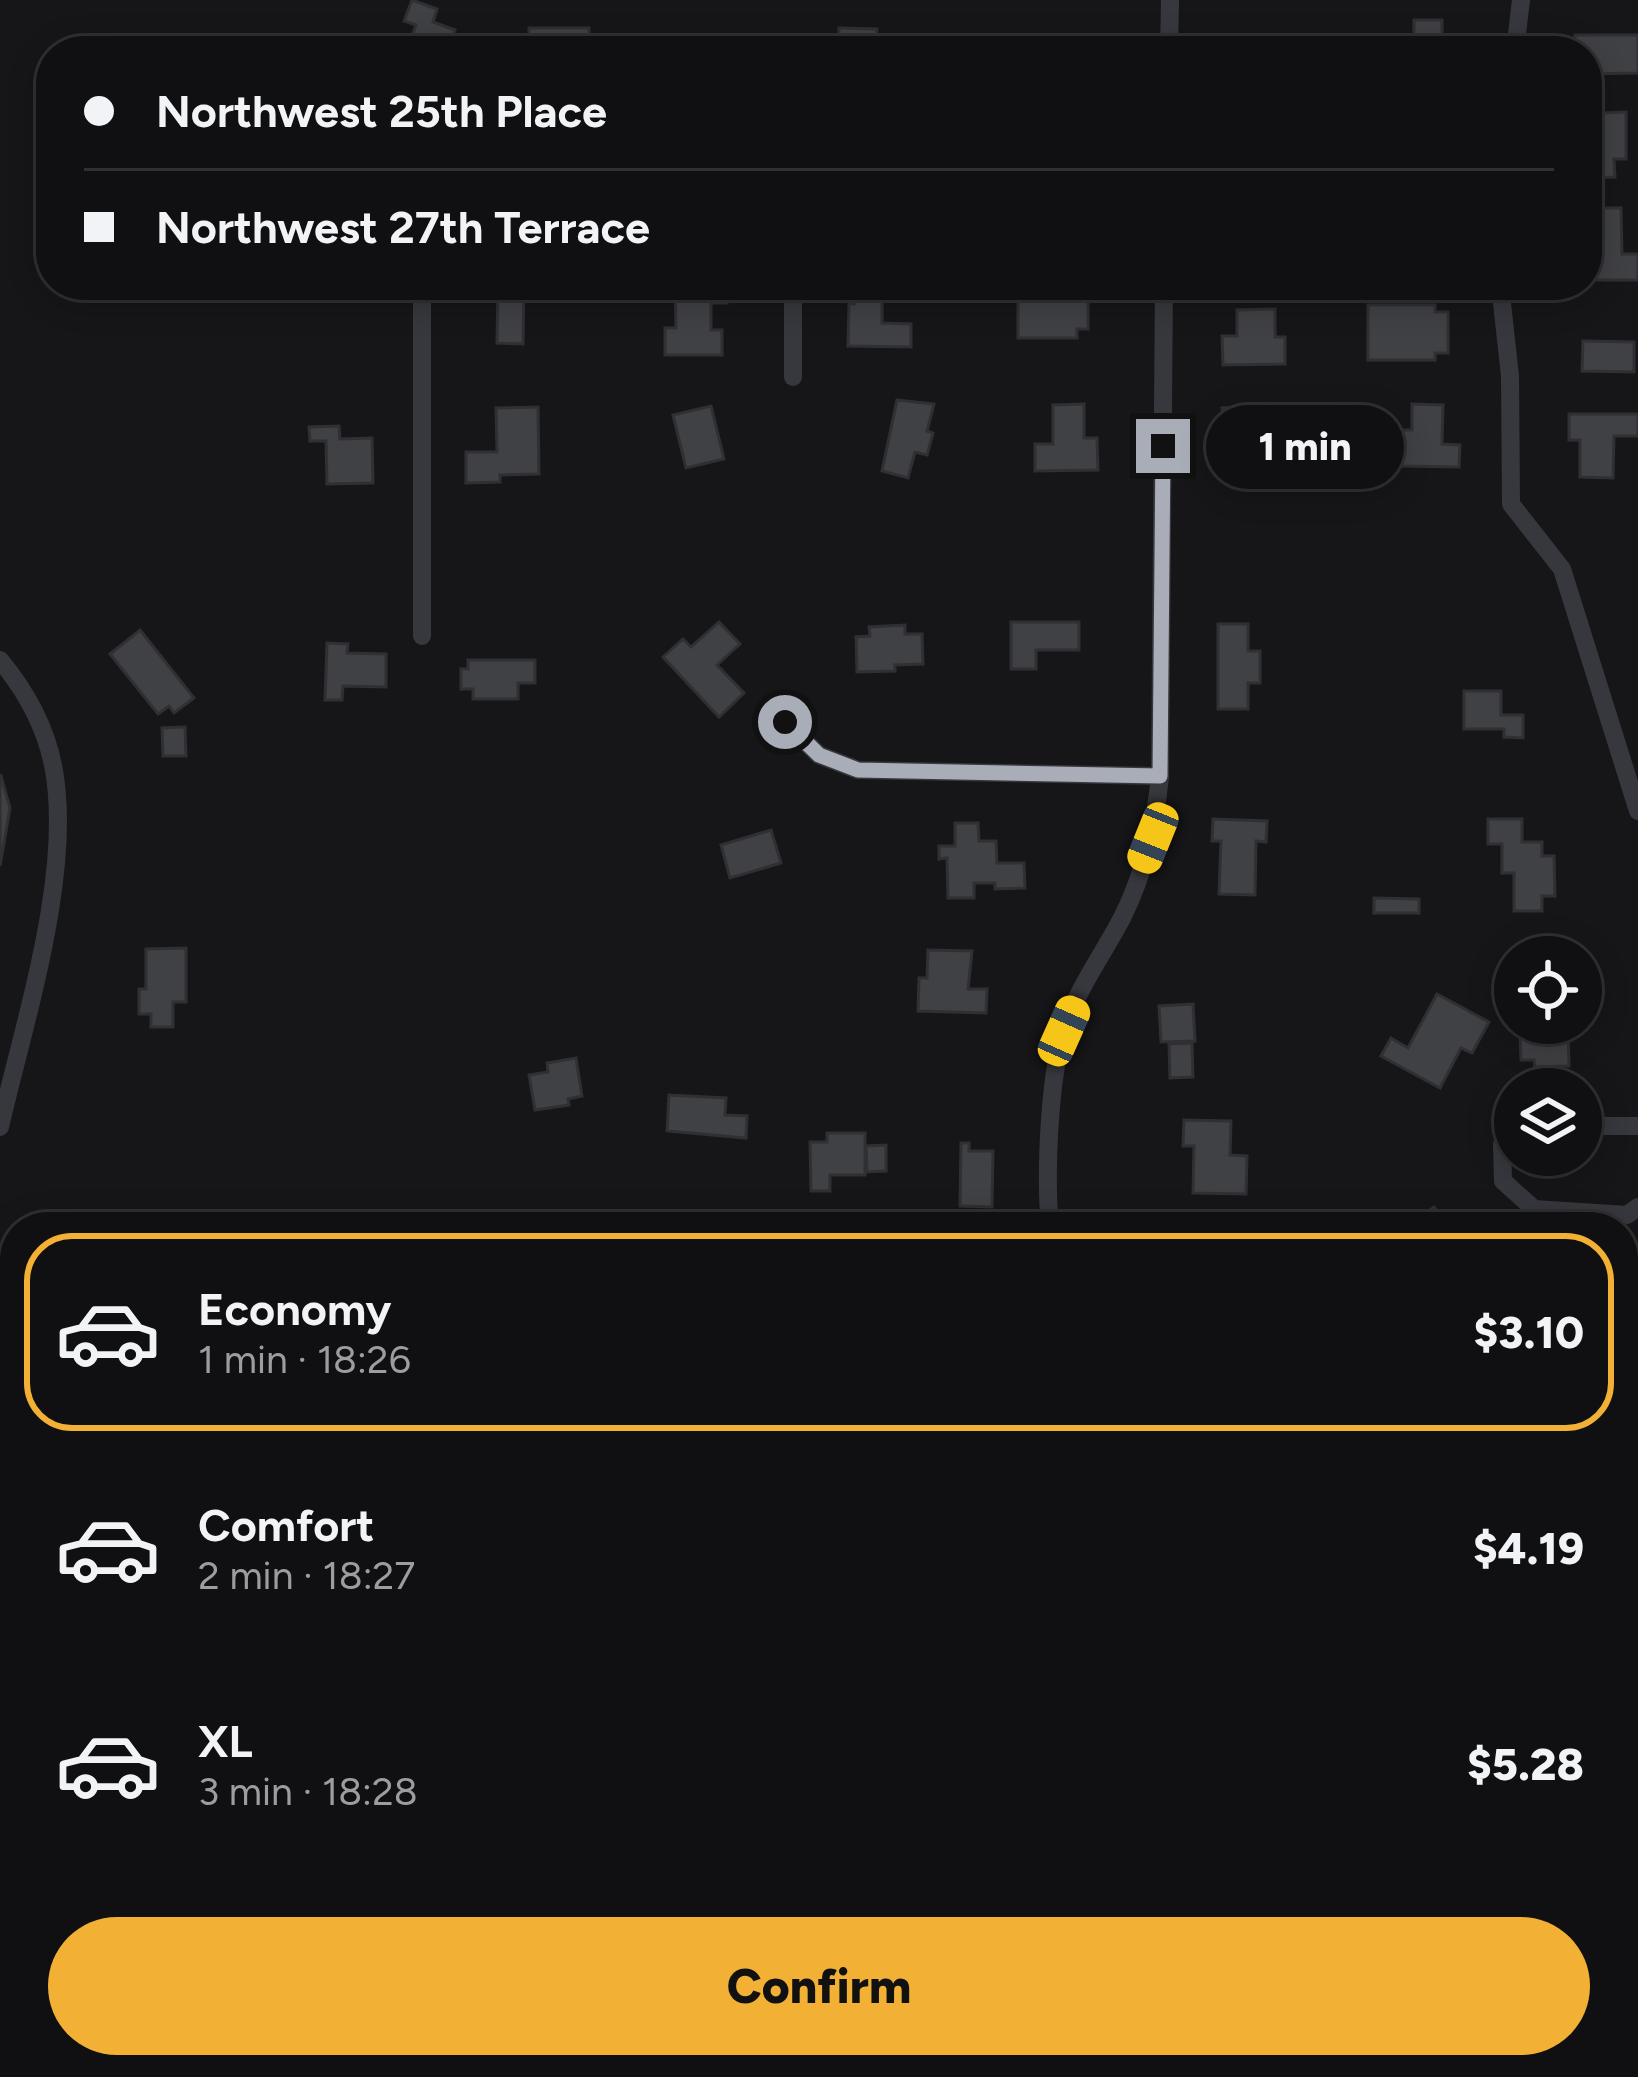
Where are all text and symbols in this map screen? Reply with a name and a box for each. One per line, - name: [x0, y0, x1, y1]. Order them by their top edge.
- text: Northwest 25th Place: [156, 84, 607, 138]
- text: Northwest 27th Terrace: [156, 200, 650, 254]
- callout: 1 min: [1205, 404, 1403, 488]
- route end: [1136, 419, 1190, 473]
- text: 1 min: [1258, 423, 1352, 470]
- route start: [758, 695, 812, 749]
- car: [1123, 798, 1183, 878]
- map controls: [1494, 936, 1602, 1176]
- button: locate: [1494, 936, 1602, 1044]
- car: [1033, 991, 1095, 1071]
- button: layers: [1494, 1068, 1602, 1176]
- icon: car: [54, 1278, 162, 1386]
- text: Economy: [198, 1282, 391, 1336]
- text: $3.10: [1473, 1305, 1584, 1359]
- text: 1 min · 18:26: [198, 1336, 411, 1383]
- icon: car: [54, 1494, 162, 1602]
- text: Comfort: [198, 1498, 374, 1552]
- text: $4.19: [1473, 1521, 1584, 1575]
- text: 2 min · 18:27: [198, 1552, 415, 1599]
- icon: car: [54, 1710, 162, 1818]
- text: XL: [198, 1714, 253, 1768]
- text: $5.28: [1467, 1737, 1584, 1791]
- text: 3 min · 18:28: [198, 1768, 418, 1815]
- button: Confirm: [48, 1917, 1590, 2055]

